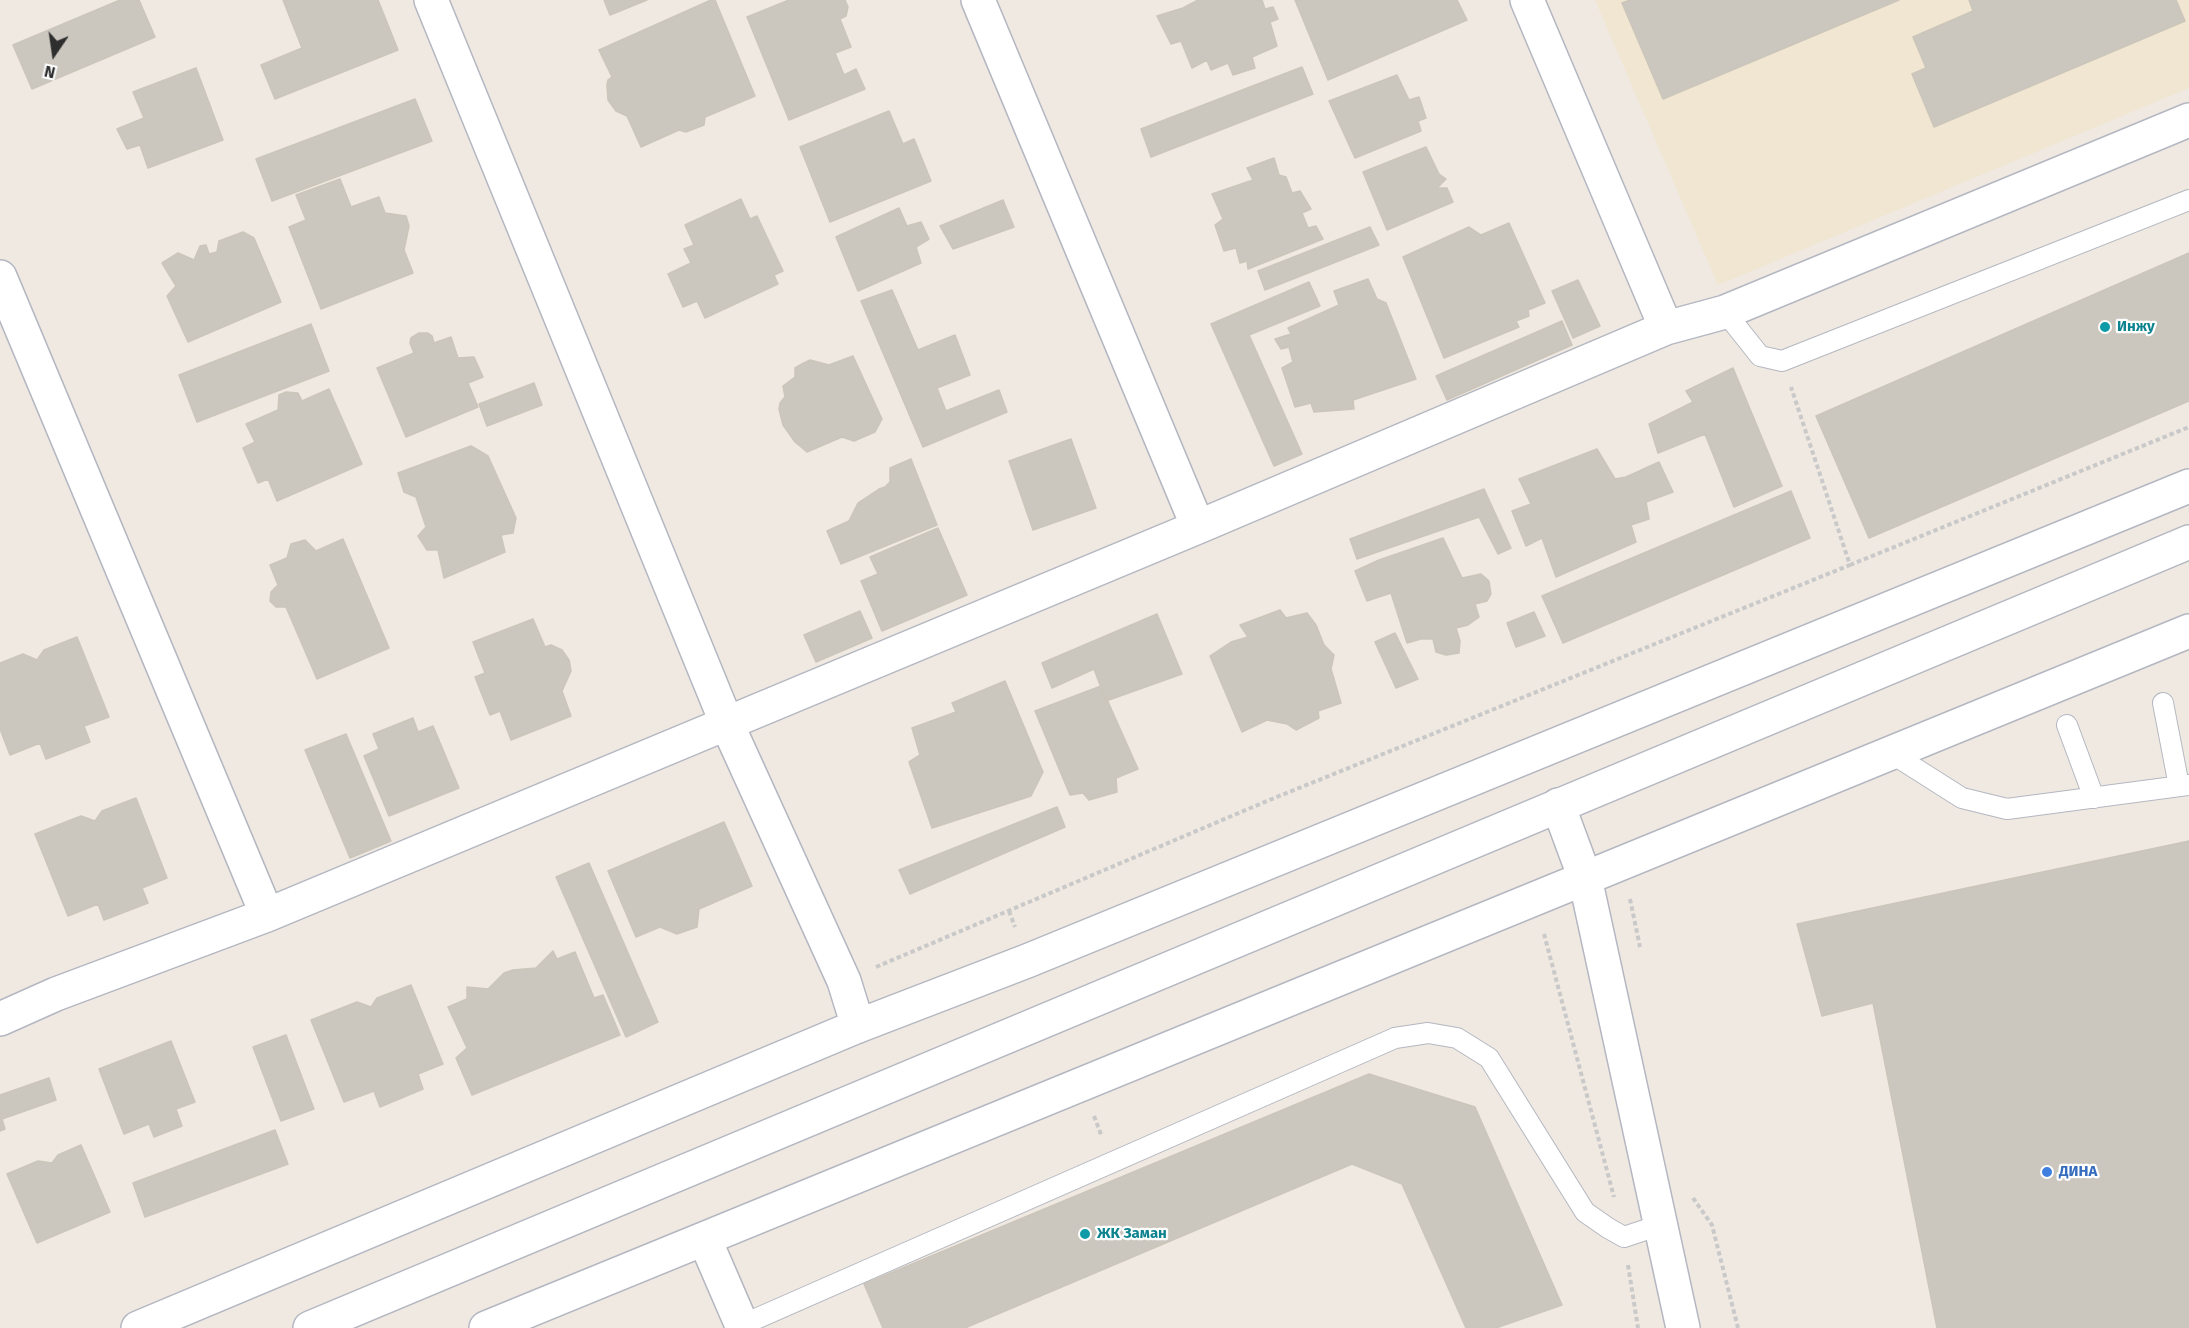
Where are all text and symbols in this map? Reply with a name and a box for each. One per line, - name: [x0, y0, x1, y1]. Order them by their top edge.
- north arrow: [24, 24, 84, 84]
- text: N: [43, 62, 57, 82]
- place label: Инжу: [2117, 318, 2155, 336]
- marker: Инжу: [2098, 320, 2112, 334]
- place label: ДИНА: [2059, 1163, 2097, 1181]
- marker: ДИНА: [2040, 1165, 2054, 1179]
- place label: ЖК Заман: [1097, 1225, 1167, 1243]
- marker: ЖК Заман: [1078, 1227, 1092, 1241]

